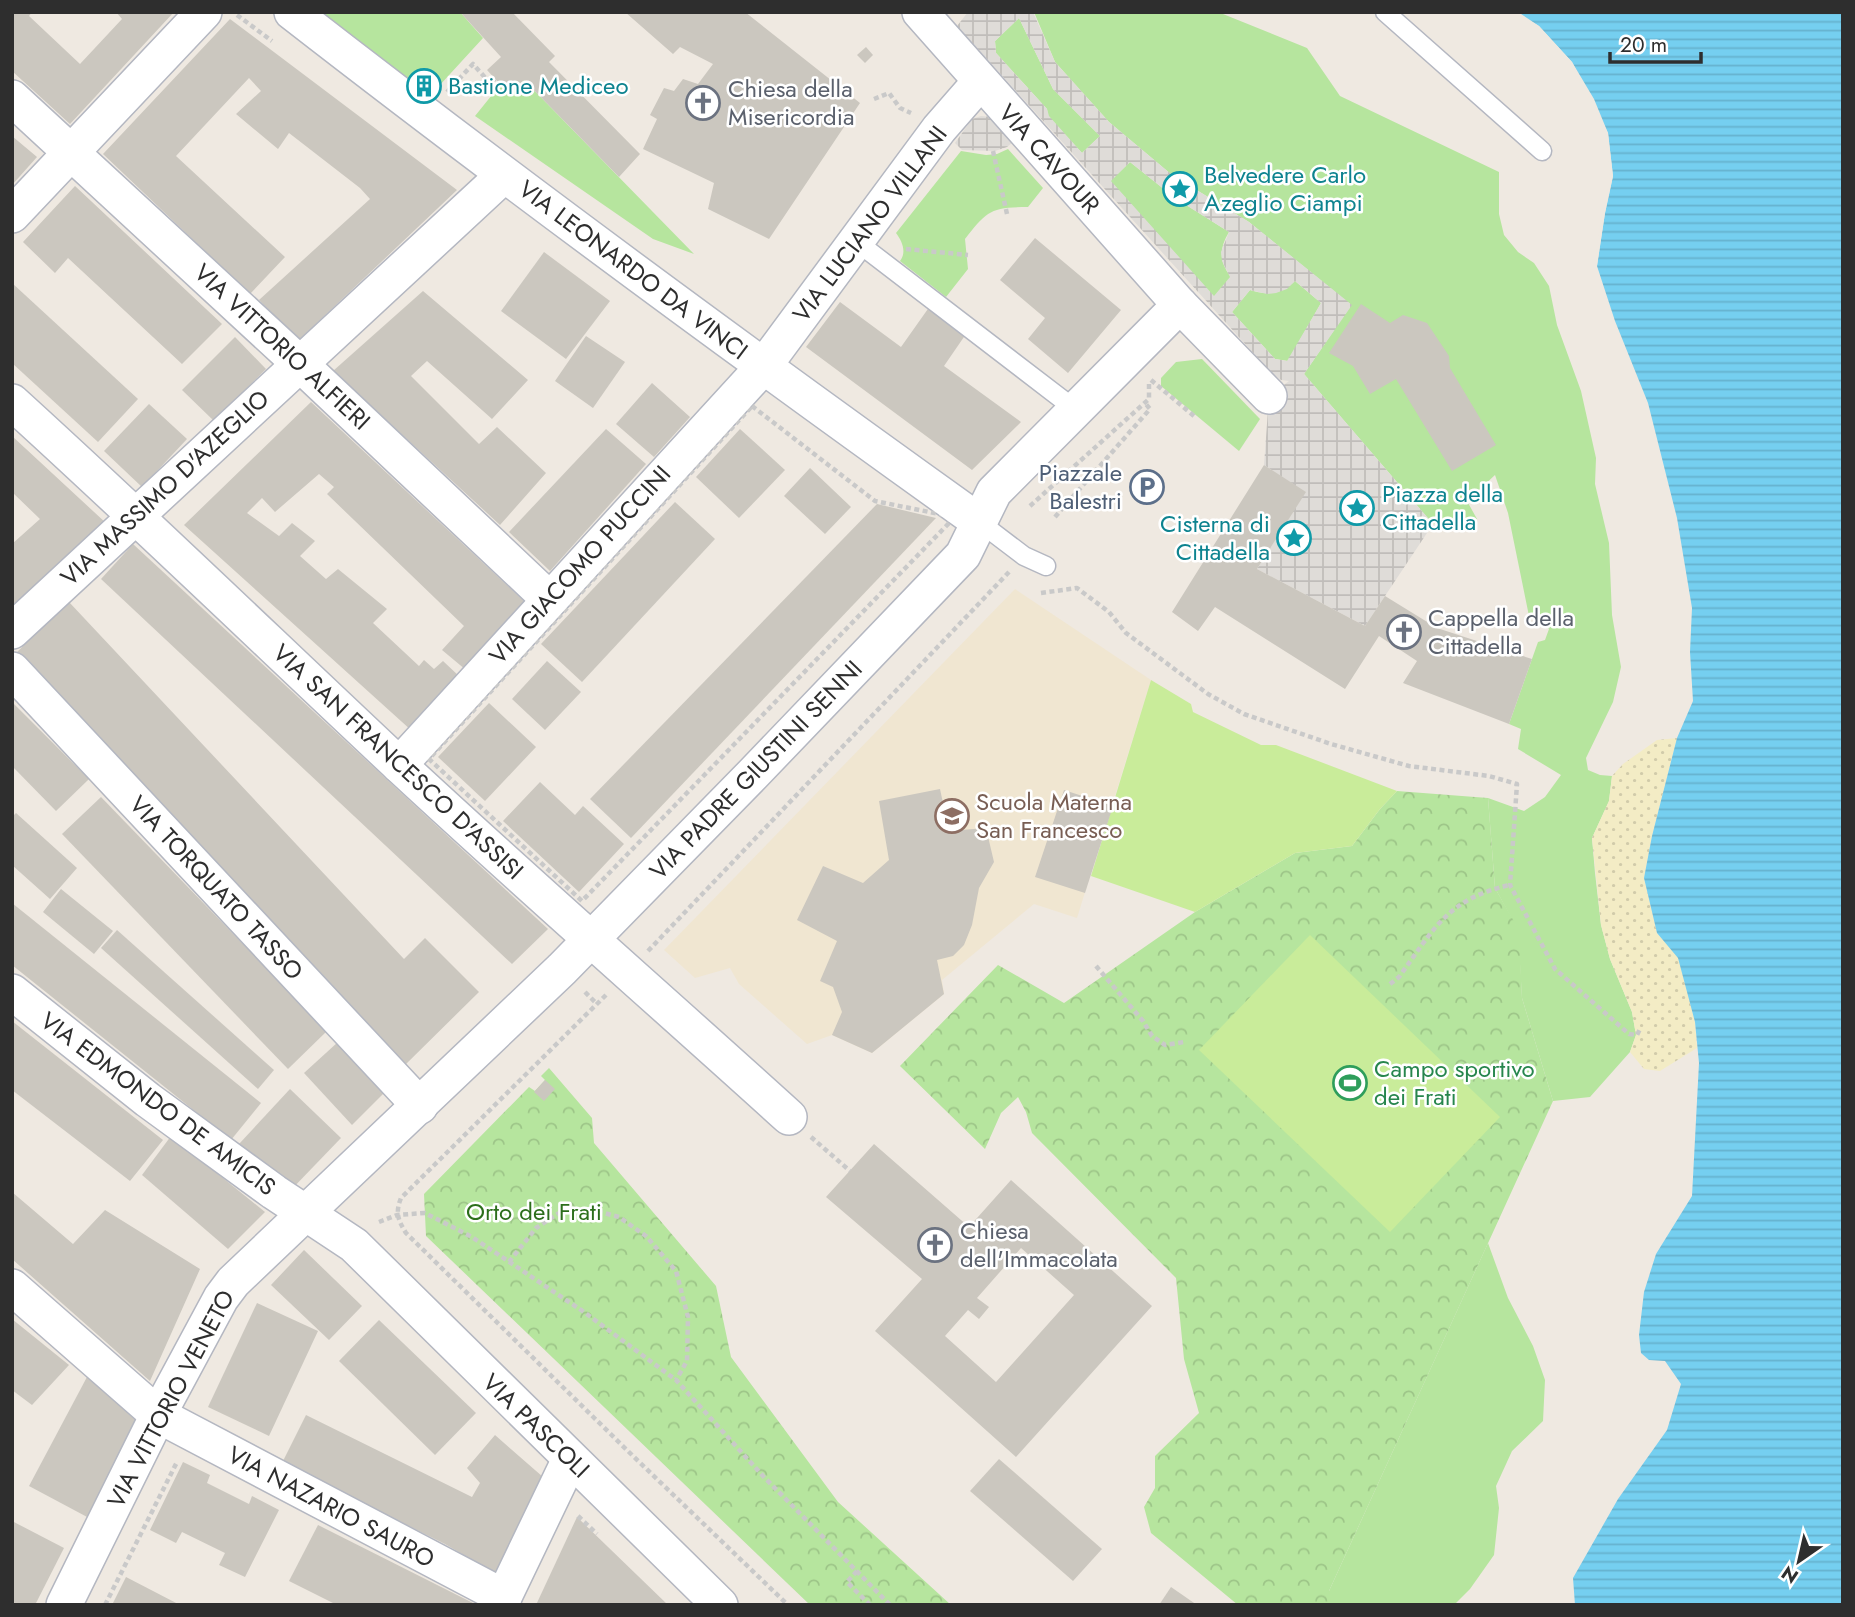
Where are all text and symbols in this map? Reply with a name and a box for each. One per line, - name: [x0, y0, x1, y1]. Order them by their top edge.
- scale bar: [1610, 21, 1701, 65]
- text: 20 m: [1620, 30, 1667, 60]
- building icon: Bastione Mediceo: [405, 67, 443, 105]
- place label: Bastione Mediceo: [448, 68, 629, 103]
- place label: Chiesa della Misericordia: [728, 71, 854, 134]
- church icon: Chiesa della Misericordia: [684, 84, 722, 122]
- street label: VIA CAVOUR: [990, 96, 1109, 222]
- street label: VIA LUCIANO VILLANI: [784, 118, 955, 329]
- place label: Belvedere Carlo Azeglio Ciampi: [1204, 157, 1366, 220]
- place icon: Belvedere Carlo Azeglio Ciampi: [1161, 170, 1199, 208]
- street label: VIA LEONARDO DA VINCI: [511, 172, 755, 368]
- street label: VIA VITTORIO ALFIERI: [186, 255, 378, 438]
- street label: VIA MASSIMO D'AZEGLIO: [53, 381, 277, 594]
- place label: Piazzale Balestri: [1039, 455, 1122, 518]
- street label: VIA GIACOMO PUCCINI: [481, 458, 679, 672]
- parking icon: Piazzale Balestri: [1128, 468, 1166, 506]
- place label: Piazza della Cittadella: [1382, 476, 1503, 539]
- place icon: Piazza della Cittadella: [1338, 489, 1376, 527]
- place label: Cisterna di Cittadella: [1160, 506, 1270, 569]
- place icon: Cisterna di Cittadella: [1275, 519, 1313, 557]
- place label: Cappella della Cittadella: [1428, 600, 1574, 663]
- church icon: Cappella della Cittadella: [1385, 613, 1423, 651]
- street label: VIA SAN FRANCESCO D'ASSISI: [265, 636, 531, 887]
- street label: VIA PADRE GIUSTINI SENNI: [641, 652, 870, 887]
- place label: Scuola Materna San Francesco: [976, 784, 1132, 847]
- street label: VIA TORQUATO TASSO: [121, 788, 311, 988]
- school or university icon: Scuola Materna San Francesco: [933, 797, 971, 835]
- street label: VIA EDMONDO DE AMICIS: [33, 1003, 283, 1204]
- place label: Campo sportivo dei Frati: [1374, 1051, 1535, 1114]
- sports icon: Campo sportivo dei Frati: [1331, 1064, 1369, 1102]
- park label: Orto dei Frati: [466, 1194, 602, 1229]
- place label: Chiesa dell'Immacolata: [960, 1213, 1118, 1276]
- church icon: Chiesa dell'Immacolata: [916, 1226, 954, 1264]
- street label: VIA VITTORIO VENETO: [98, 1283, 243, 1514]
- street label: VIA PASCOLI: [475, 1365, 598, 1486]
- street label: VIA NAZARIO SAURO: [221, 1437, 441, 1576]
- north arrow: [1764, 1526, 1834, 1596]
- text: N: [1776, 1559, 1804, 1590]

